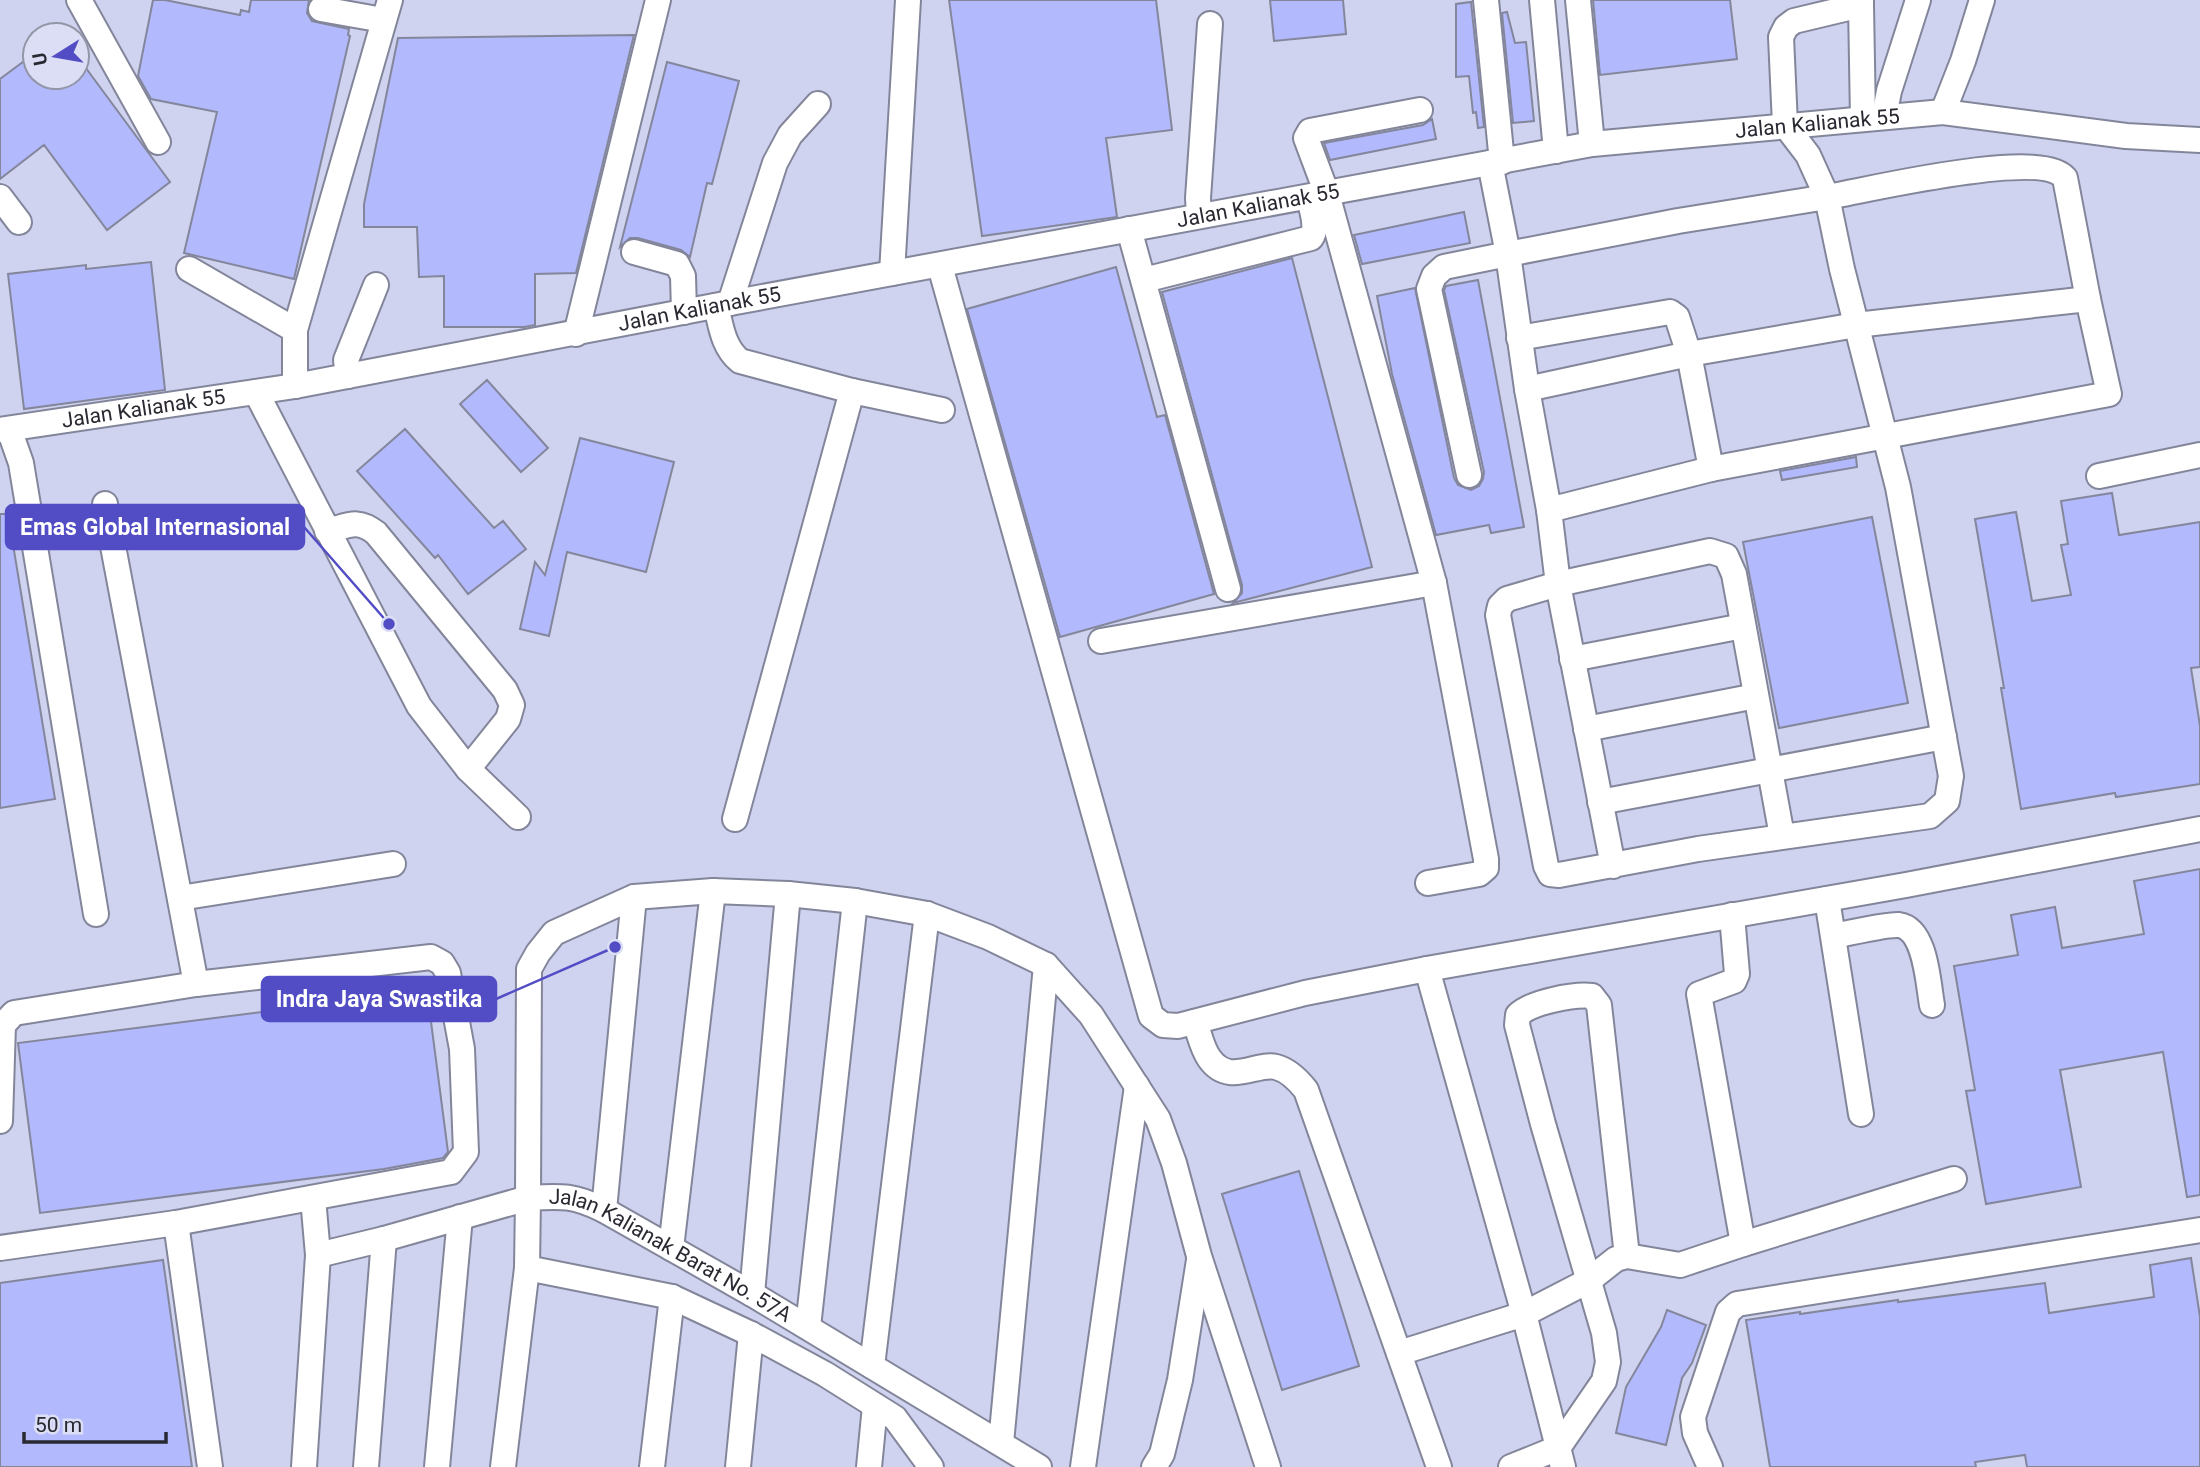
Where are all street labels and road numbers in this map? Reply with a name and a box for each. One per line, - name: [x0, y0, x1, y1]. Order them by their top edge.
- street label: Jalan Kalianak 55: [1734, 104, 1901, 143]
- street label: Jalan Kalianak 55: [1175, 179, 1341, 232]
- street label: Jalan Kalianak 55: [616, 282, 783, 336]
- street label: Jalan Kalianak 55: [60, 385, 227, 433]
- street label: Jalan Kalianak Barat No. 57A: [549, 1185, 796, 1327]

